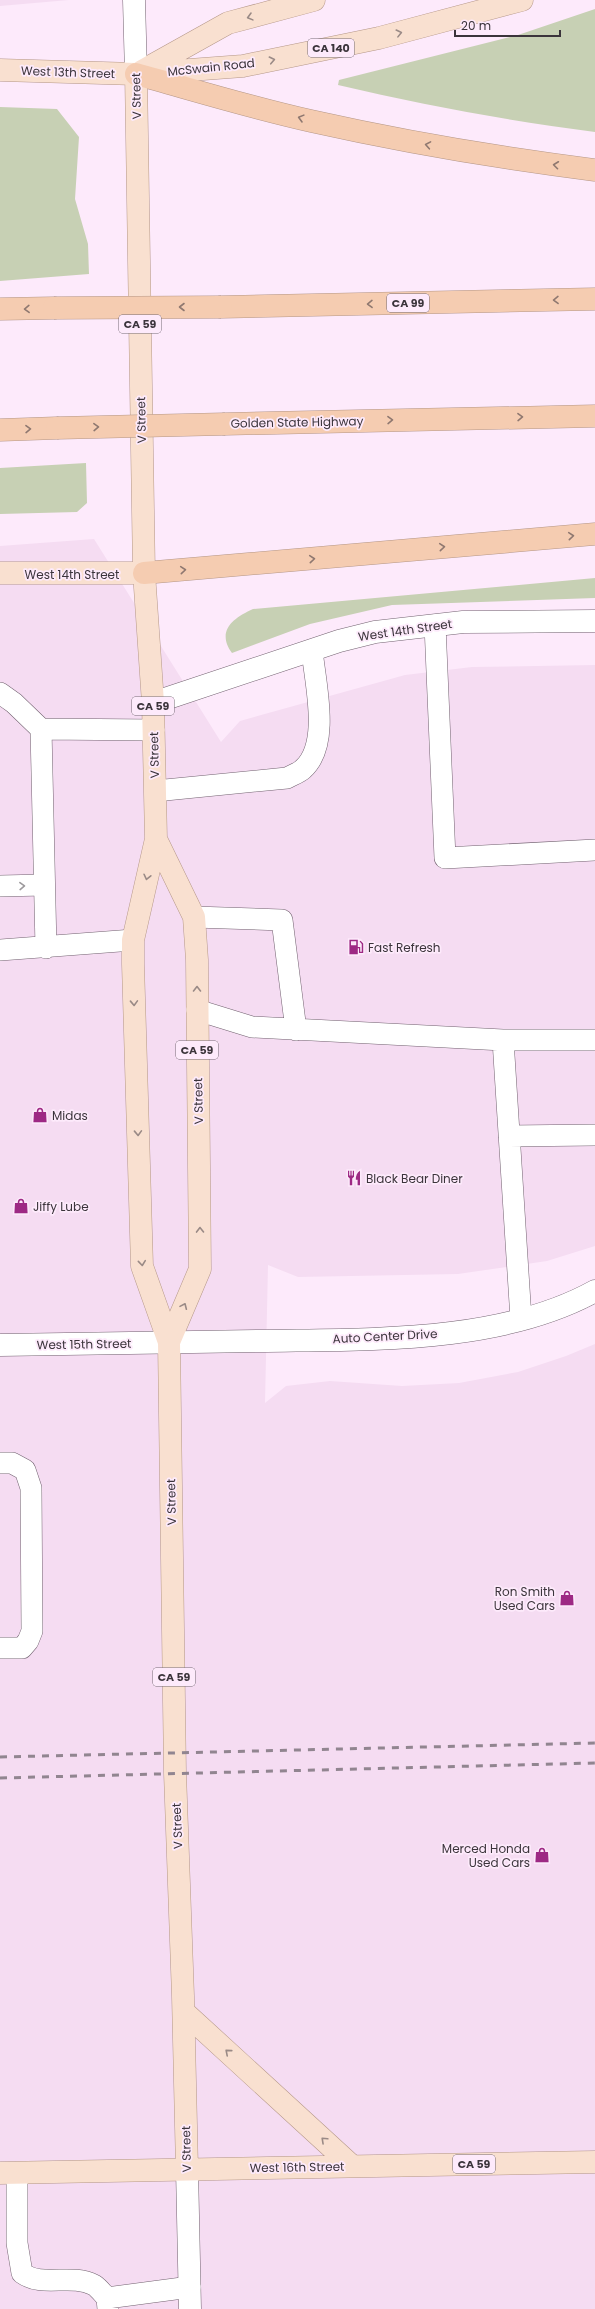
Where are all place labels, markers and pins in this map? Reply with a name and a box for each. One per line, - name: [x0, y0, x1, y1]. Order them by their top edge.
- fuel station icon: Fast Refresh: [347, 938, 365, 956]
- place label: Fast Refresh: [368, 939, 441, 956]
- shop icon: Midas: [31, 1106, 49, 1124]
- place label: Midas: [52, 1107, 88, 1124]
- restaurant icon: Black Bear Diner: [345, 1169, 363, 1187]
- place label: Black Bear Diner: [366, 1170, 463, 1187]
- shop icon: Jiffy Lube: [12, 1197, 30, 1215]
- place label: Jiffy Lube: [33, 1198, 89, 1215]
- place label: Ron Smith Used Cars: [494, 1583, 555, 1614]
- shop icon: Ron Smith Used Cars: [558, 1589, 576, 1607]
- place label: Merced Honda Used Cars: [442, 1840, 530, 1871]
- shop icon: Merced Honda Used Cars: [533, 1846, 551, 1864]

